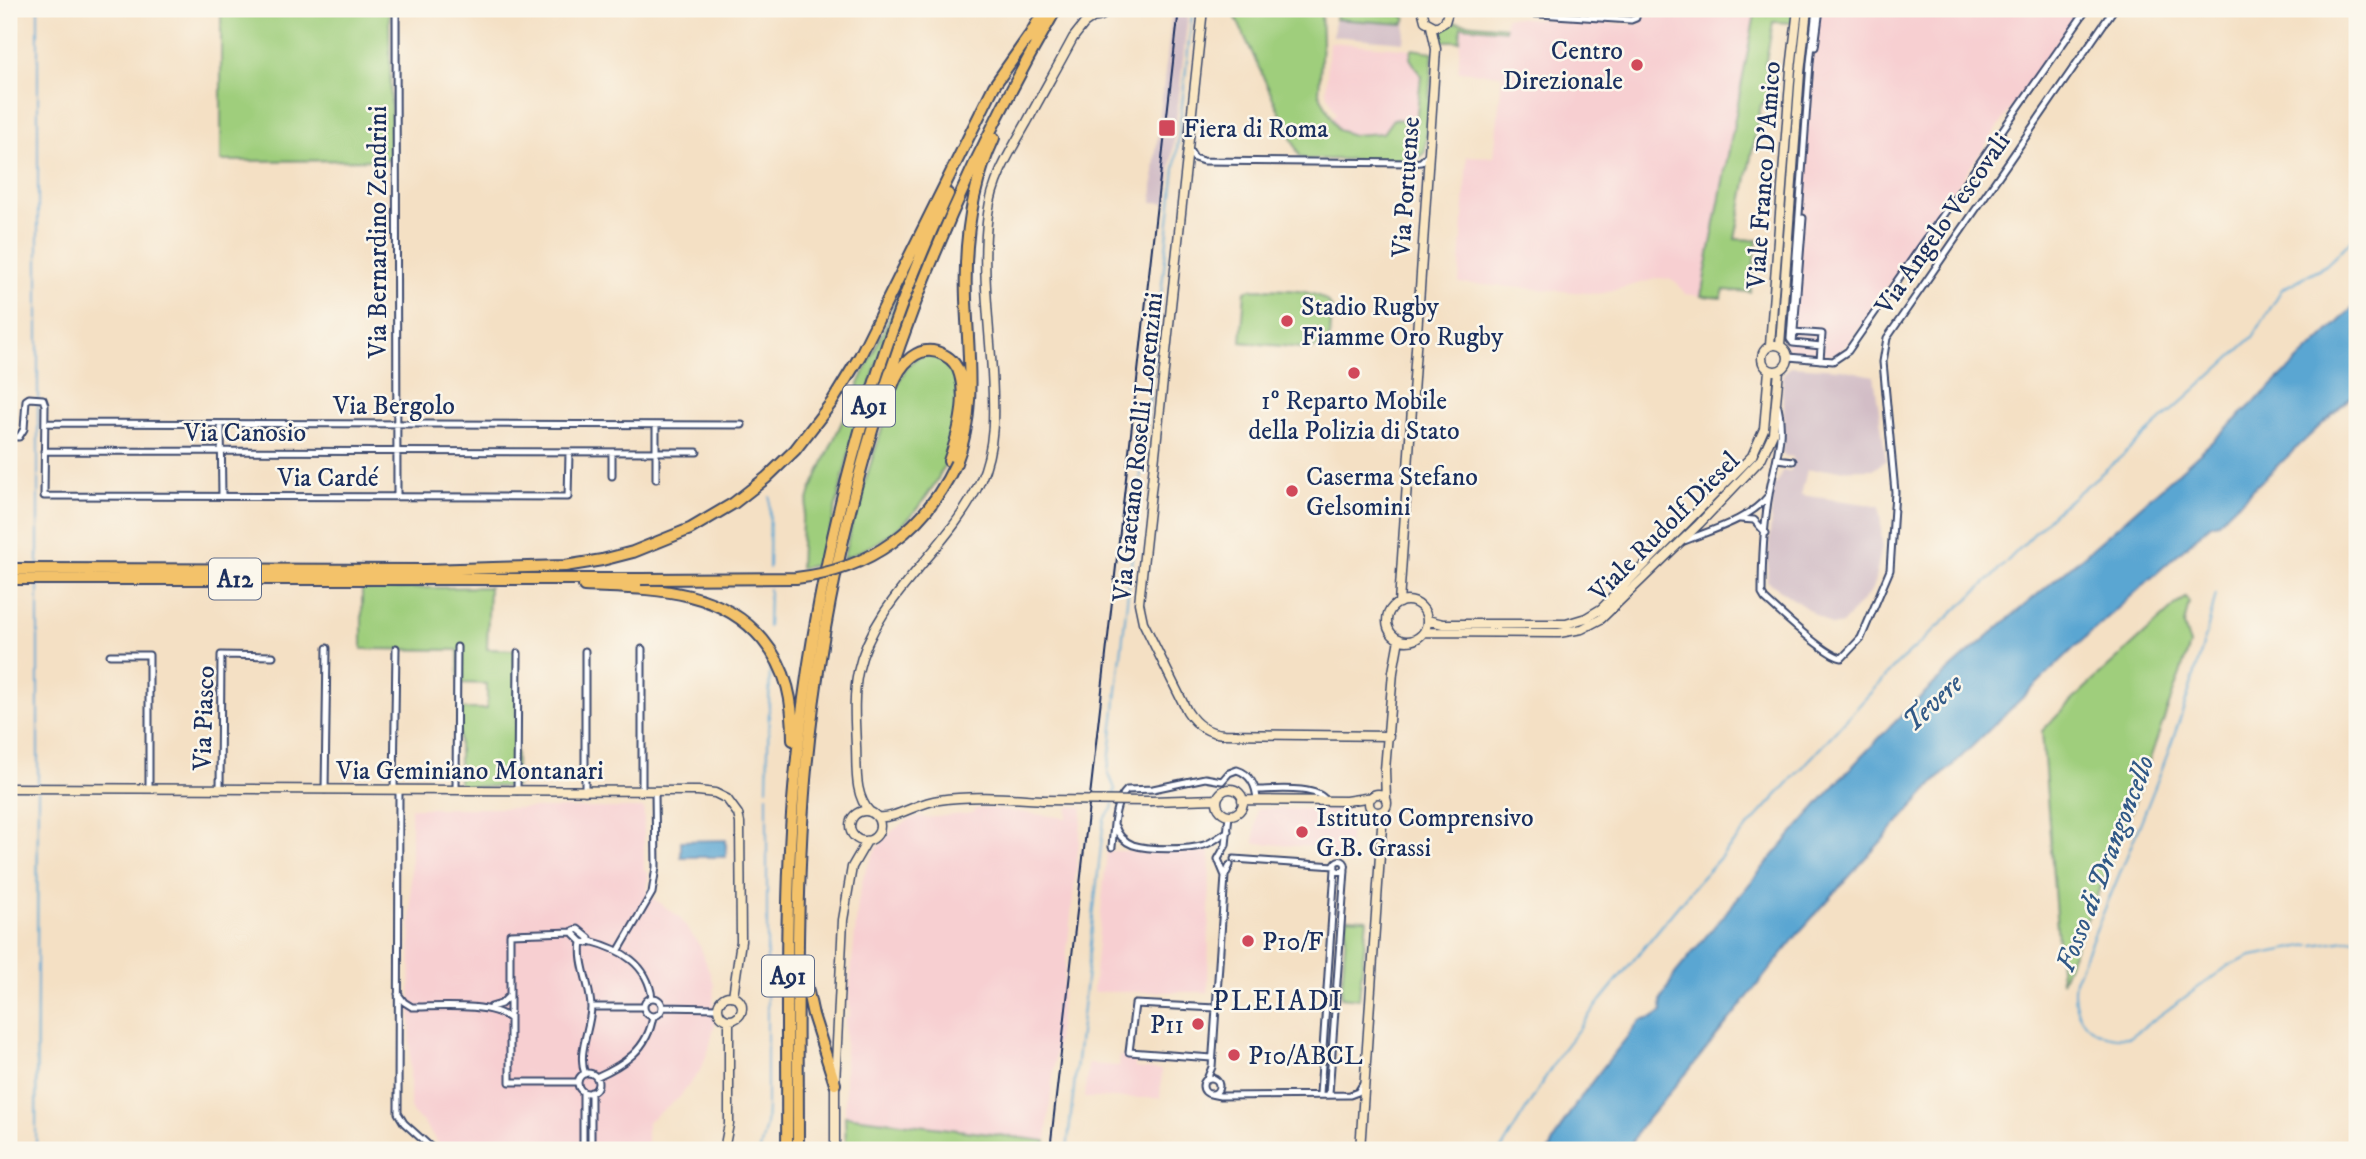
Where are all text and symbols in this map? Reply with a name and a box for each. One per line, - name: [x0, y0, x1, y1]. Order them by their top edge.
- place label: Centro Direzionale: [1503, 35, 1623, 98]
- marker: Centro Direzionale: [1629, 57, 1645, 73]
- street label: Viale Franco D'Amico: [1740, 60, 1789, 291]
- street label: Via Bernardino Zendrini: [362, 106, 395, 359]
- place label: Fiera di Roma: [1183, 113, 1328, 146]
- street label: Via Portuense: [1385, 116, 1428, 260]
- marker: Fiera di Roma: [1157, 118, 1177, 138]
- street label: Via Angelo Vescovali: [1868, 127, 2018, 322]
- street label: Via Gaetano Roselli Lorenzini: [1106, 291, 1171, 605]
- place label: Stadio Rugby Fiamme Oro Rugby: [1301, 291, 1504, 354]
- marker: Stadio Rugby Fiamme Oro Rugby: [1279, 313, 1295, 329]
- marker: 1º Reparto Mobile della Polizia di Stato: [1346, 365, 1362, 381]
- place label: 1º Reparto Mobile della Polizia di Stato: [1248, 385, 1460, 448]
- road number: A91: [843, 386, 895, 426]
- street label: Via Bergolo: [332, 390, 455, 423]
- street label: Via Canosio: [183, 417, 306, 450]
- street label: Viale Rudolf Diesel: [1582, 445, 1747, 610]
- place label: Caserma Stefano Gelsomini: [1306, 461, 1478, 524]
- street label: Via Cardé: [276, 462, 379, 495]
- marker: Caserma Stefano Gelsomini: [1284, 483, 1300, 499]
- road number: A12: [209, 558, 261, 600]
- street label: Via Piasco: [186, 665, 223, 772]
- water label: Tevere: [1896, 666, 1972, 740]
- water label: Fosso di Drangoncello: [2048, 750, 2163, 977]
- street label: Via Geminiano Montanari: [335, 755, 604, 788]
- place label: Istituto Comprensivo G.B. Grassi: [1316, 802, 1534, 865]
- marker: Istituto Comprensivo G.B. Grassi: [1294, 824, 1310, 840]
- place label: P10/F: [1262, 926, 1324, 959]
- marker: P10/F: [1240, 933, 1256, 949]
- road number: A91: [762, 956, 814, 996]
- district label: PLEIADI: [1212, 984, 1344, 1019]
- place label: P11: [1150, 1009, 1184, 1042]
- marker: P11: [1190, 1016, 1206, 1032]
- place label: P10/ABCL: [1248, 1040, 1363, 1073]
- marker: P10/ABCL: [1226, 1047, 1242, 1063]

